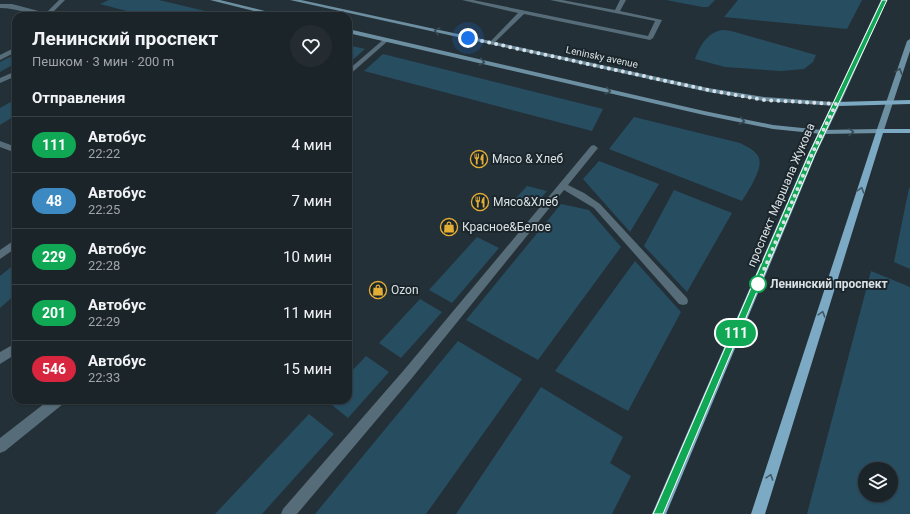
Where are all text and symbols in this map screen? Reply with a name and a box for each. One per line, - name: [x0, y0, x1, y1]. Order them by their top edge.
- button: heart: [290, 25, 332, 67]
- text: Ленинский проспект: [32, 27, 218, 50]
- one-way arrow: [434, 28, 440, 36]
- your location: [458, 28, 478, 48]
- street label: Leninsky avenue: [565, 44, 639, 70]
- text: Пешком · 3 мин · 200 m: [32, 54, 174, 69]
- one-way arrow: [478, 57, 485, 65]
- one-way arrow: [895, 68, 903, 75]
- one-way arrow: [604, 86, 611, 95]
- text: Отправления: [32, 89, 125, 107]
- one-way arrow: [739, 116, 745, 124]
- street label: проспект Маршала Жукова: [744, 121, 818, 269]
- text: Автобус: [88, 128, 146, 146]
- one-way arrow: [848, 128, 854, 136]
- text: 4 мин: [291, 136, 332, 154]
- text: 111: [42, 137, 66, 153]
- text: 22:22: [88, 146, 120, 161]
- restaurant icon: Мясо & Хлеб: [469, 149, 489, 169]
- place label: Мясо & Хлеб: [492, 152, 564, 166]
- text: Автобус: [88, 184, 146, 202]
- one-way arrow: [856, 186, 865, 193]
- text: 7 мин: [291, 192, 332, 210]
- restaurant icon: Мясо&Хлеб: [470, 192, 490, 212]
- text: 48: [46, 193, 62, 209]
- place label: Мясо&Хлеб: [493, 195, 559, 209]
- text: 22:25: [88, 202, 120, 217]
- shop icon: Красное&Белое: [439, 217, 459, 237]
- place label: Красное&Белое: [462, 220, 551, 234]
- text: Автобус: [88, 240, 146, 258]
- text: 10 мин: [283, 248, 332, 266]
- text: 229: [42, 249, 66, 265]
- text: 22:28: [88, 258, 120, 273]
- marker: Ленинский проспект: [749, 275, 767, 293]
- place label: Ленинский проспект: [770, 277, 888, 291]
- shop icon: Ozon: [368, 280, 388, 300]
- place label: Ozon: [391, 283, 419, 297]
- text: Автобус: [88, 296, 146, 314]
- text: 11 мин: [283, 304, 332, 322]
- text: 201: [42, 305, 66, 321]
- one-way arrow: [817, 311, 826, 318]
- text: 22:29: [88, 314, 120, 329]
- line badge: 111: [713, 320, 759, 346]
- text: 111: [724, 325, 748, 341]
- text: Автобус: [88, 352, 146, 370]
- text: 15 мин: [283, 360, 332, 378]
- text: 546: [42, 361, 66, 377]
- text: 22:33: [88, 370, 120, 385]
- map controls: [858, 462, 898, 502]
- button: layers: [858, 462, 898, 502]
- one-way arrow: [765, 474, 774, 481]

